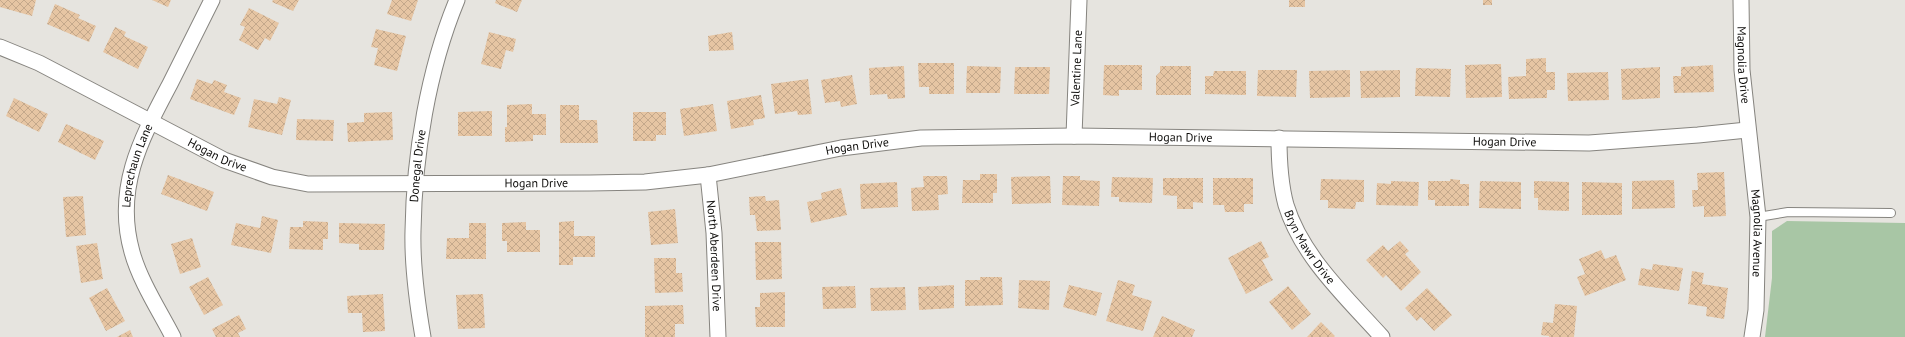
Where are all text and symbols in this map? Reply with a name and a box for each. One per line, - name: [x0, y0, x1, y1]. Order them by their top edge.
- street label: Magnolia Drive: [1734, 26, 1754, 104]
- street label: Valentine Lane: [1067, 30, 1085, 107]
- street label: Leprechaun Lane: [118, 121, 156, 208]
- street label: Donegal Drive: [406, 128, 429, 203]
- street label: Hogan Drive: [1149, 129, 1213, 145]
- street label: Hogan Drive: [1473, 133, 1537, 149]
- street label: Hogan Drive: [185, 134, 249, 175]
- street label: Hogan Drive: [824, 134, 890, 158]
- street label: Hogan Drive: [505, 175, 568, 190]
- street label: Magnolia Avenue: [1748, 188, 1766, 277]
- street label: North Aberdeen Drive: [704, 199, 725, 312]
- street label: Bryn Mawr Drive: [1281, 208, 1339, 287]

